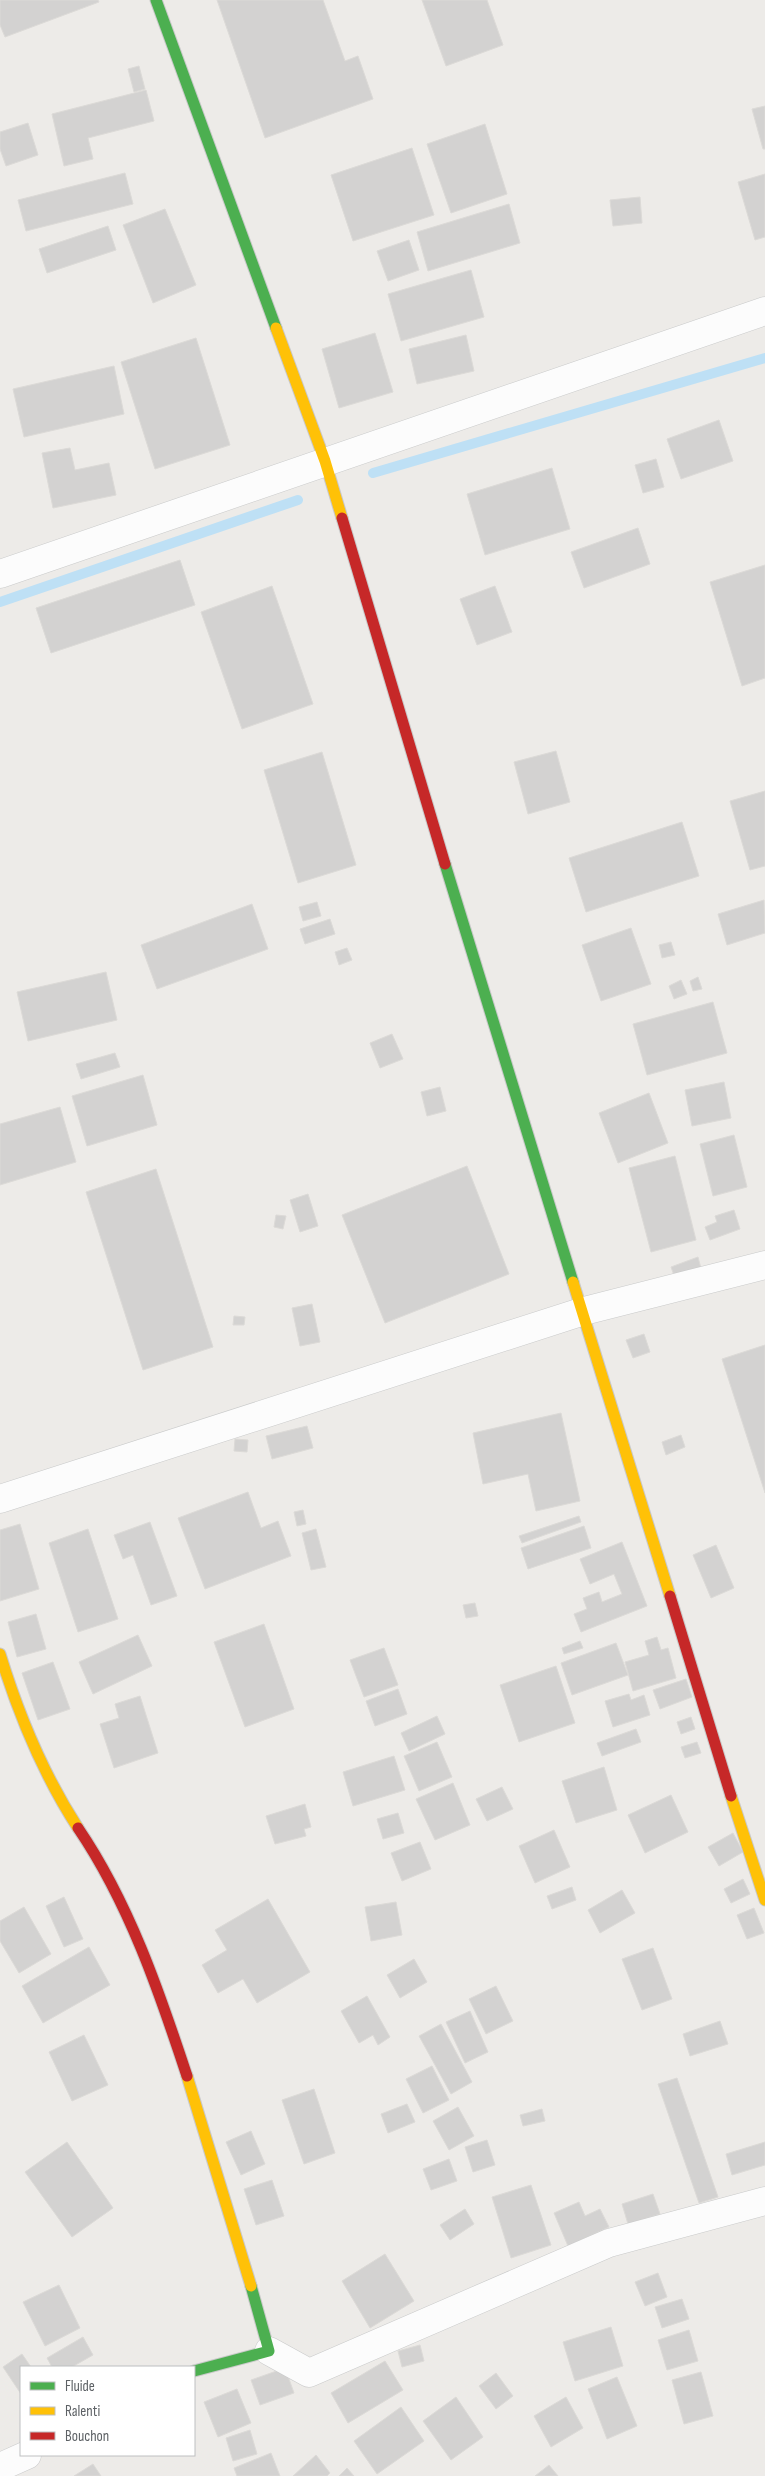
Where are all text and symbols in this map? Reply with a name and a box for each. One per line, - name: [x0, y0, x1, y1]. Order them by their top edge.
- legend: [20, 2366, 195, 2456]
- text: Fluide: [65, 2377, 95, 2396]
- text: Ralenti: [65, 2402, 100, 2421]
- text: Bouchon: [65, 2427, 109, 2446]

